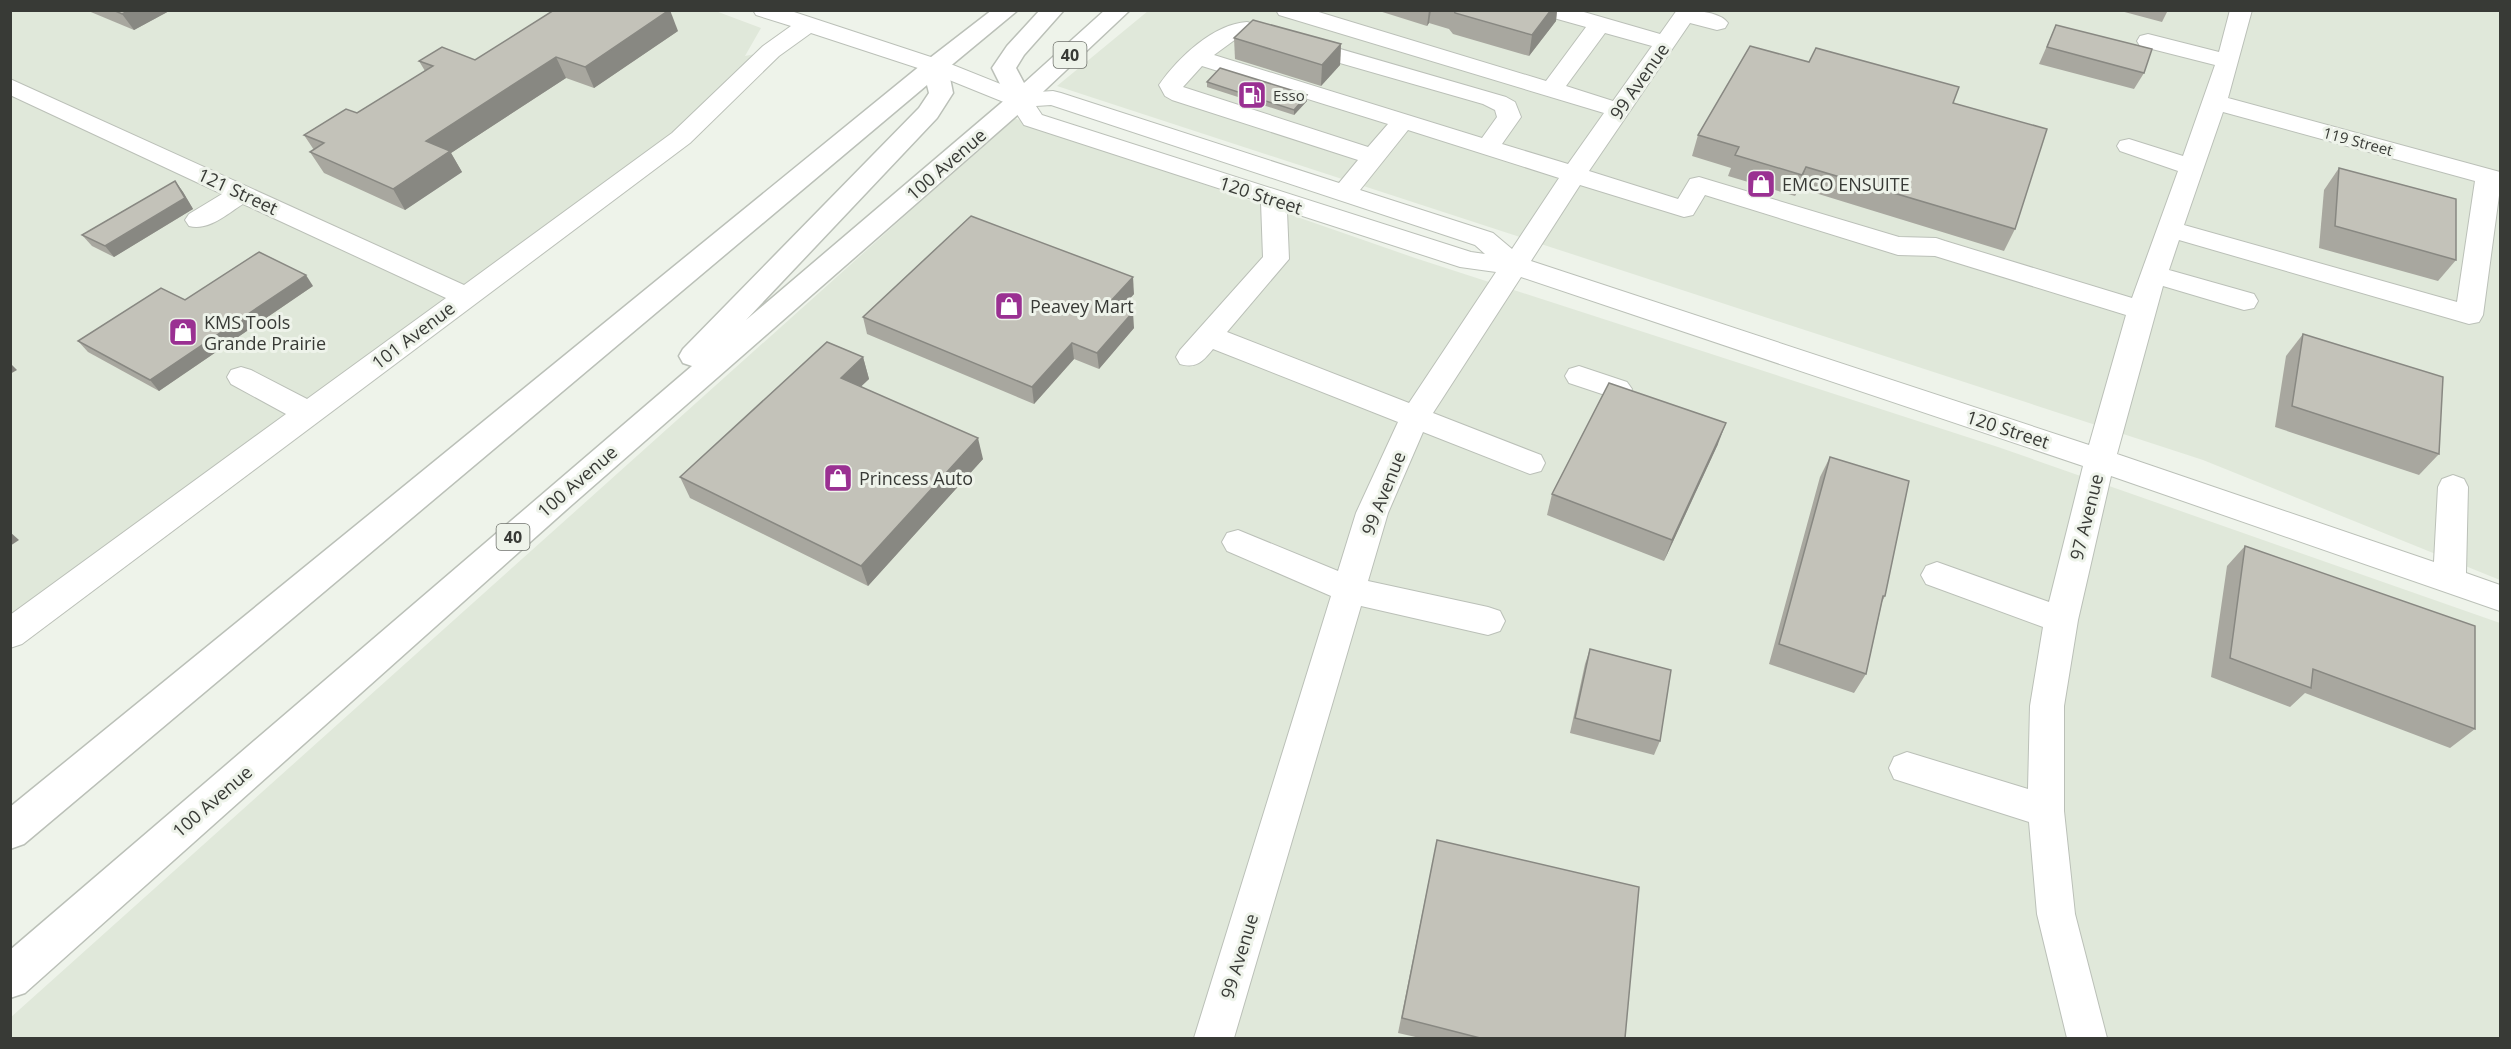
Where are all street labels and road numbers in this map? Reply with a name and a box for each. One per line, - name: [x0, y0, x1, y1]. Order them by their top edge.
- street label: 99 Avenue: [1604, 38, 1674, 124]
- road number: 40: [1054, 42, 1086, 68]
- street label: 119 Street: [2321, 122, 2395, 160]
- street label: 100 Avenue: [901, 123, 991, 205]
- street label: 121 Street: [194, 162, 282, 220]
- street label: 120 Street: [1216, 170, 1306, 220]
- street label: 101 Avenue: [367, 296, 459, 374]
- street label: 120 Street: [1963, 404, 2053, 454]
- street label: 100 Avenue: [532, 440, 622, 522]
- street label: 99 Avenue: [1355, 448, 1411, 538]
- street label: 97 Avenue: [2064, 471, 2108, 563]
- road number: 40: [496, 524, 530, 550]
- street label: 100 Avenue: [167, 760, 257, 842]
- street label: 99 Avenue: [1215, 910, 1263, 1002]

